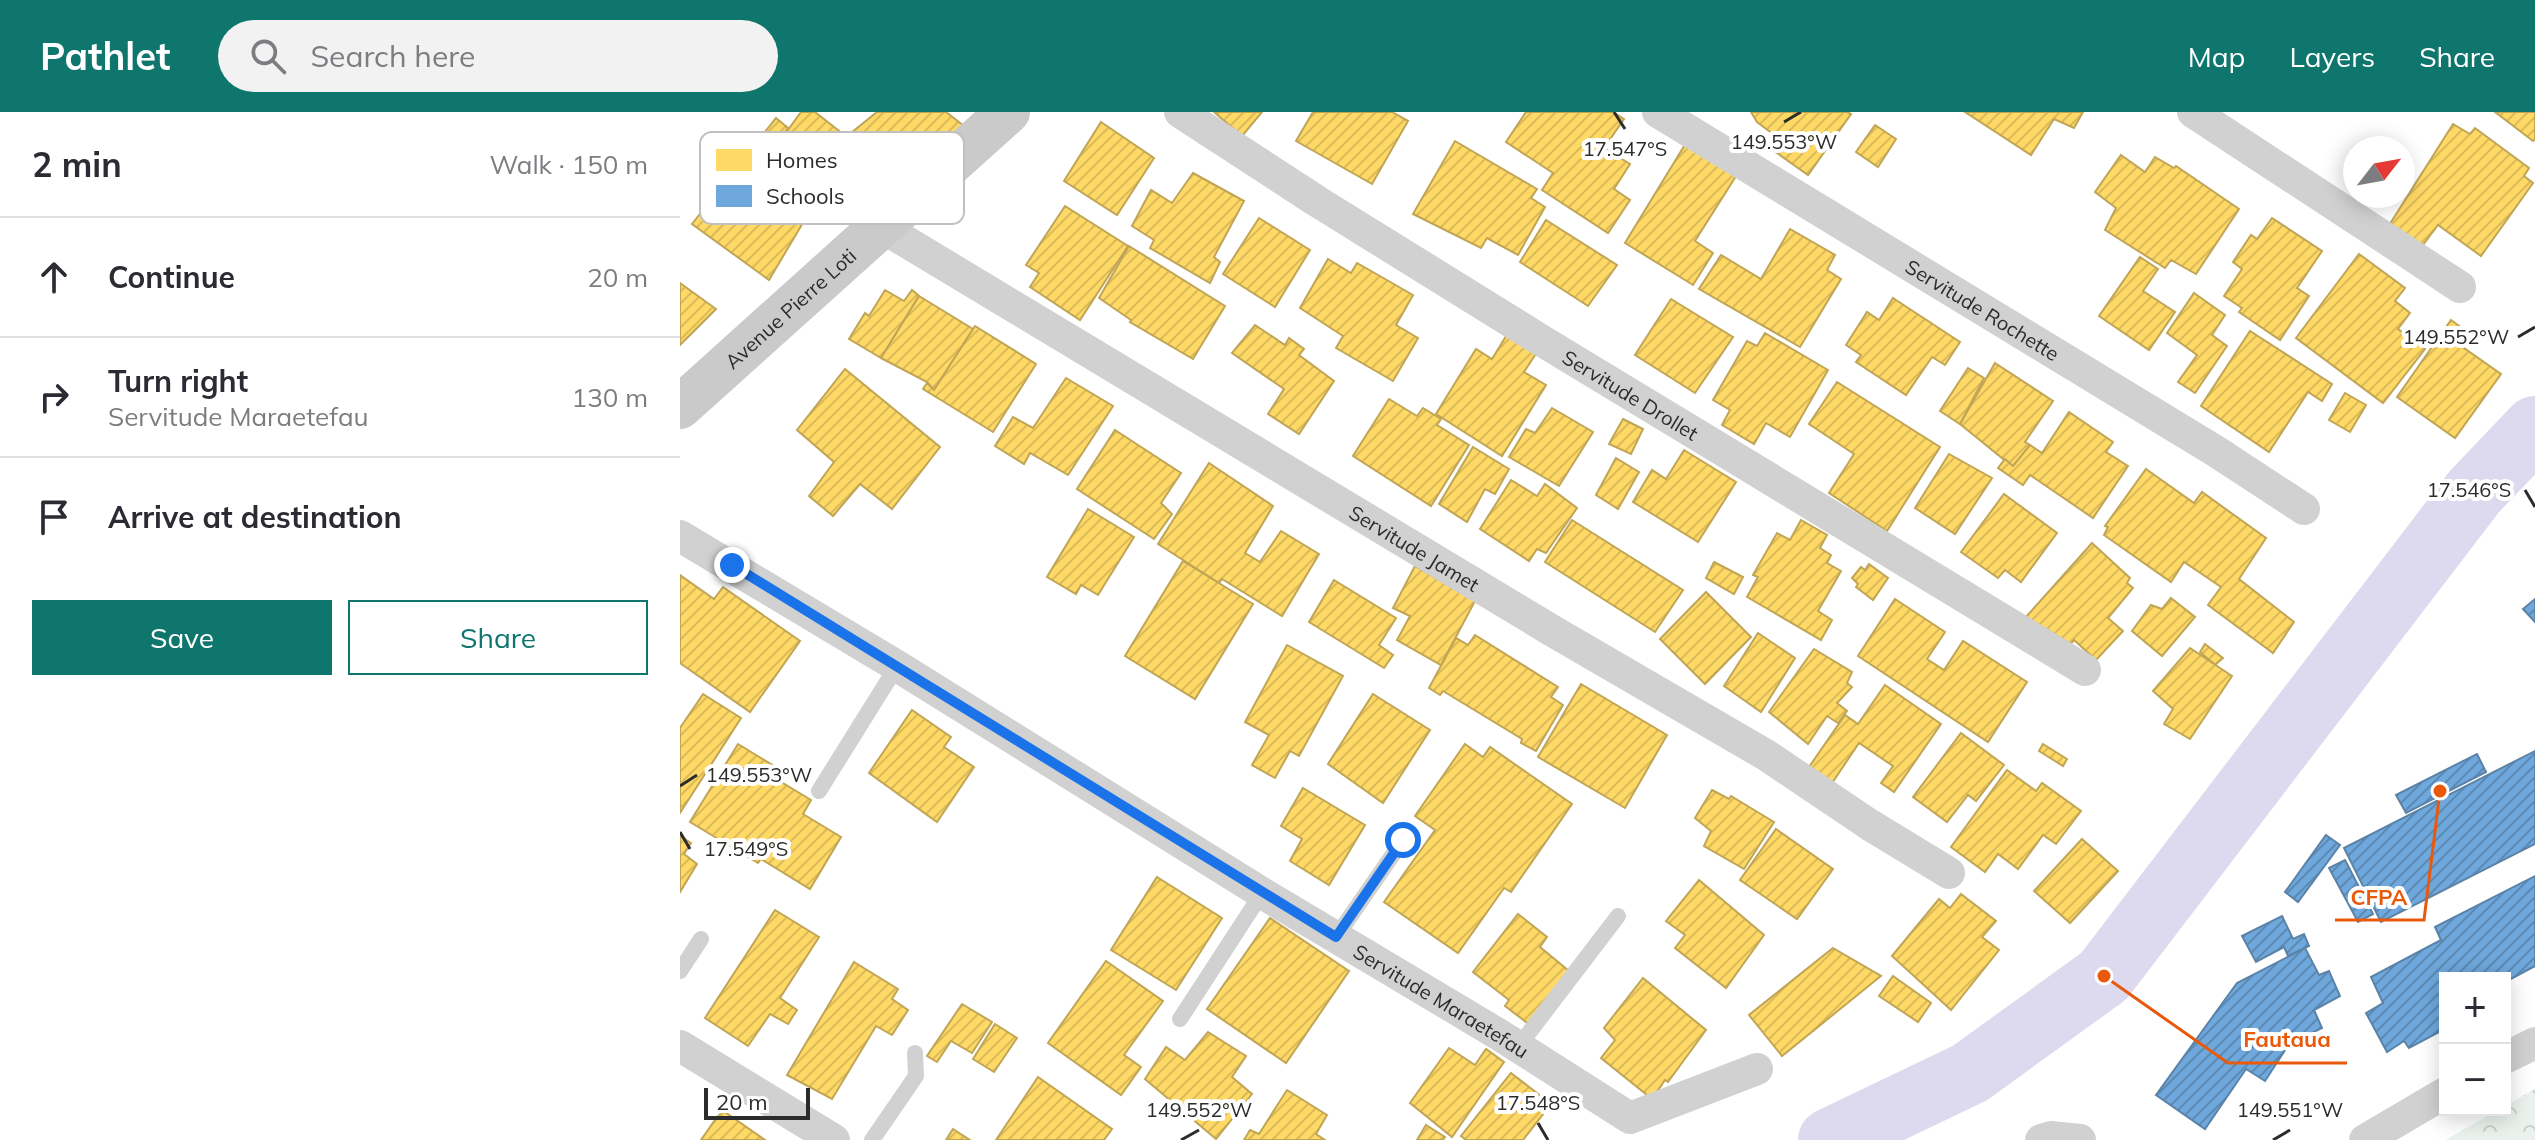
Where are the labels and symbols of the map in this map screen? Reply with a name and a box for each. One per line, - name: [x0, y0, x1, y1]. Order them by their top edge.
- text: 149.553°W: [1731, 129, 1837, 154]
- legend: [700, 132, 964, 224]
- text: 17.547°S: [1583, 136, 1667, 161]
- north arrow: [2343, 136, 2415, 208]
- text: Homes: [766, 146, 838, 174]
- text: Schools: [766, 182, 845, 210]
- street label: Avenue Pierre Loti: [719, 243, 861, 374]
- street label: Servitude Rochette: [1901, 253, 2064, 366]
- text: 149.552°W: [2403, 324, 2509, 349]
- street label: Servitude Drollet: [1558, 344, 1703, 445]
- text: 17.546°S: [2427, 477, 2511, 502]
- street label: Servitude Jamet: [1345, 499, 1484, 597]
- route end: [714, 547, 750, 583]
- text: 149.553°W: [706, 762, 812, 787]
- route start: [1385, 822, 1421, 858]
- text: 17.549°S: [704, 836, 788, 861]
- callout: CFPA: [2335, 874, 2424, 920]
- text: CFPA: [2350, 883, 2408, 911]
- street label: Servitude Maraetefau: [1349, 938, 1534, 1063]
- callout: Fautaua: [2228, 1017, 2347, 1063]
- text: Fautaua: [2243, 1025, 2331, 1053]
- scale bar: [704, 1084, 810, 1120]
- text: 17.548°S: [1496, 1090, 1580, 1115]
- text: 149.552°W: [1146, 1097, 1252, 1122]
- text: 149.551°W: [2237, 1097, 2343, 1122]

